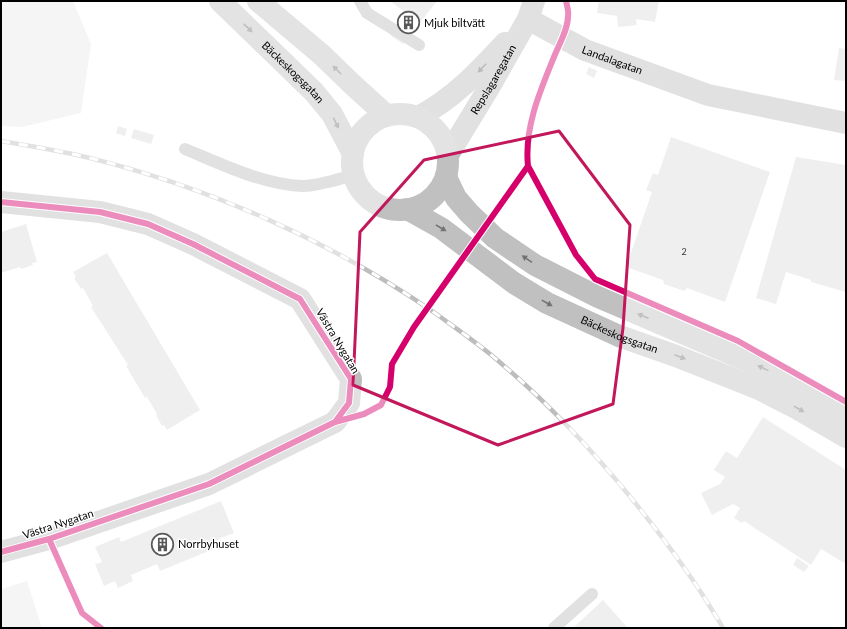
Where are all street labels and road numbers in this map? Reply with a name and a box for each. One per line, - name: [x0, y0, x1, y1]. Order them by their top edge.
- street label: Bäckeskogsgatan: [260, 38, 327, 105]
- street label: Repslagaregatan: [467, 42, 518, 117]
- street label: Landalagatan: [580, 42, 645, 77]
- street label: Västra Nygatan: [314, 306, 363, 376]
- street label: Bäckeskogsgatan: [579, 312, 660, 355]
- street label: Västra Nygatan: [21, 506, 95, 541]

